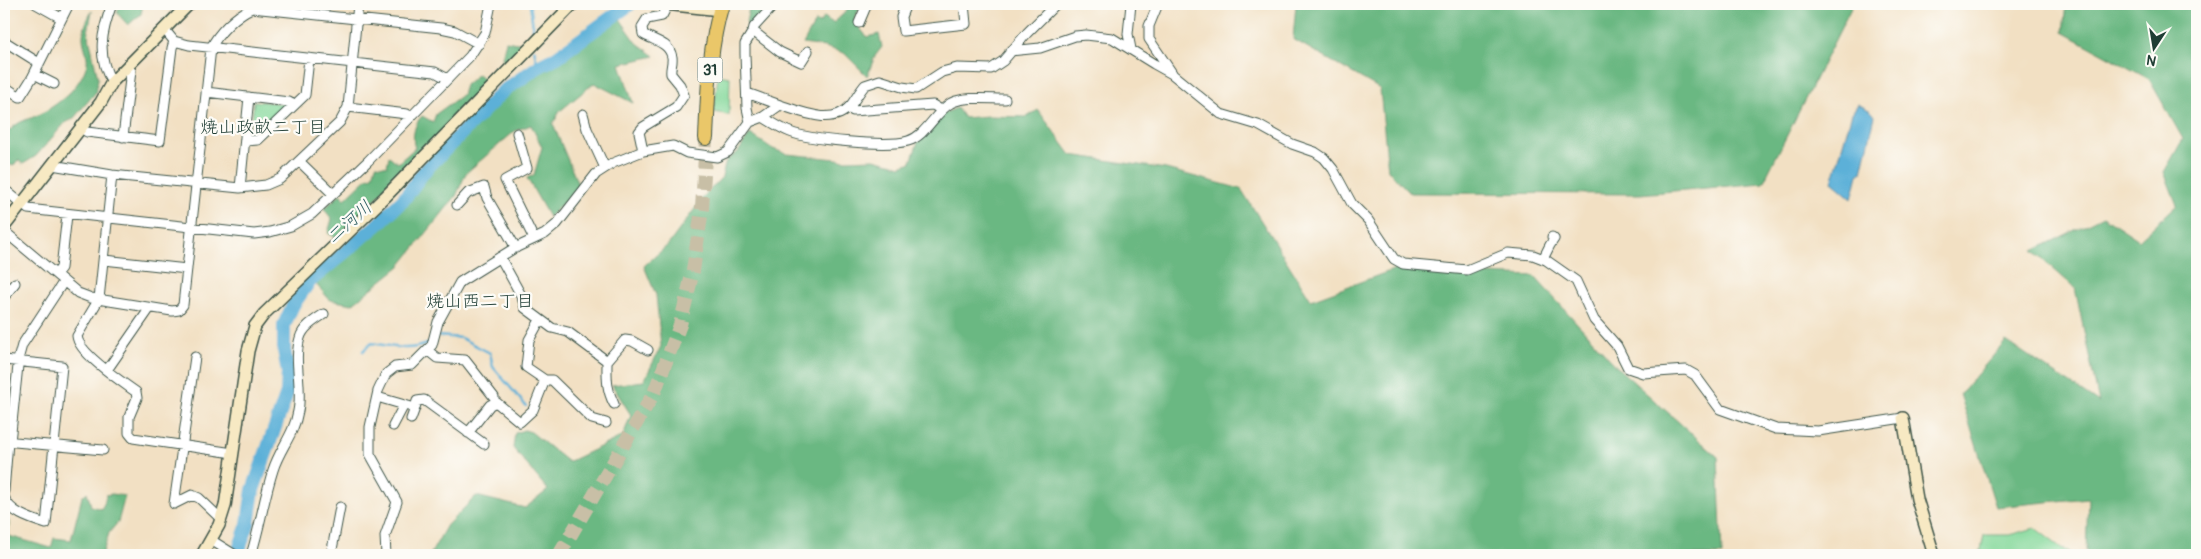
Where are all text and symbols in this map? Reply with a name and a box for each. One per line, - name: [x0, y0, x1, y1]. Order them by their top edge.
- north arrow: [2128, 22, 2178, 72]
- text: N: [2145, 51, 2158, 70]
- road number: 31: [698, 58, 722, 82]
- district label: 焼山政畝二丁目: [200, 116, 326, 139]
- water label: 二河川: [322, 196, 377, 249]
- district label: 焼山西二丁目: [426, 290, 534, 313]

